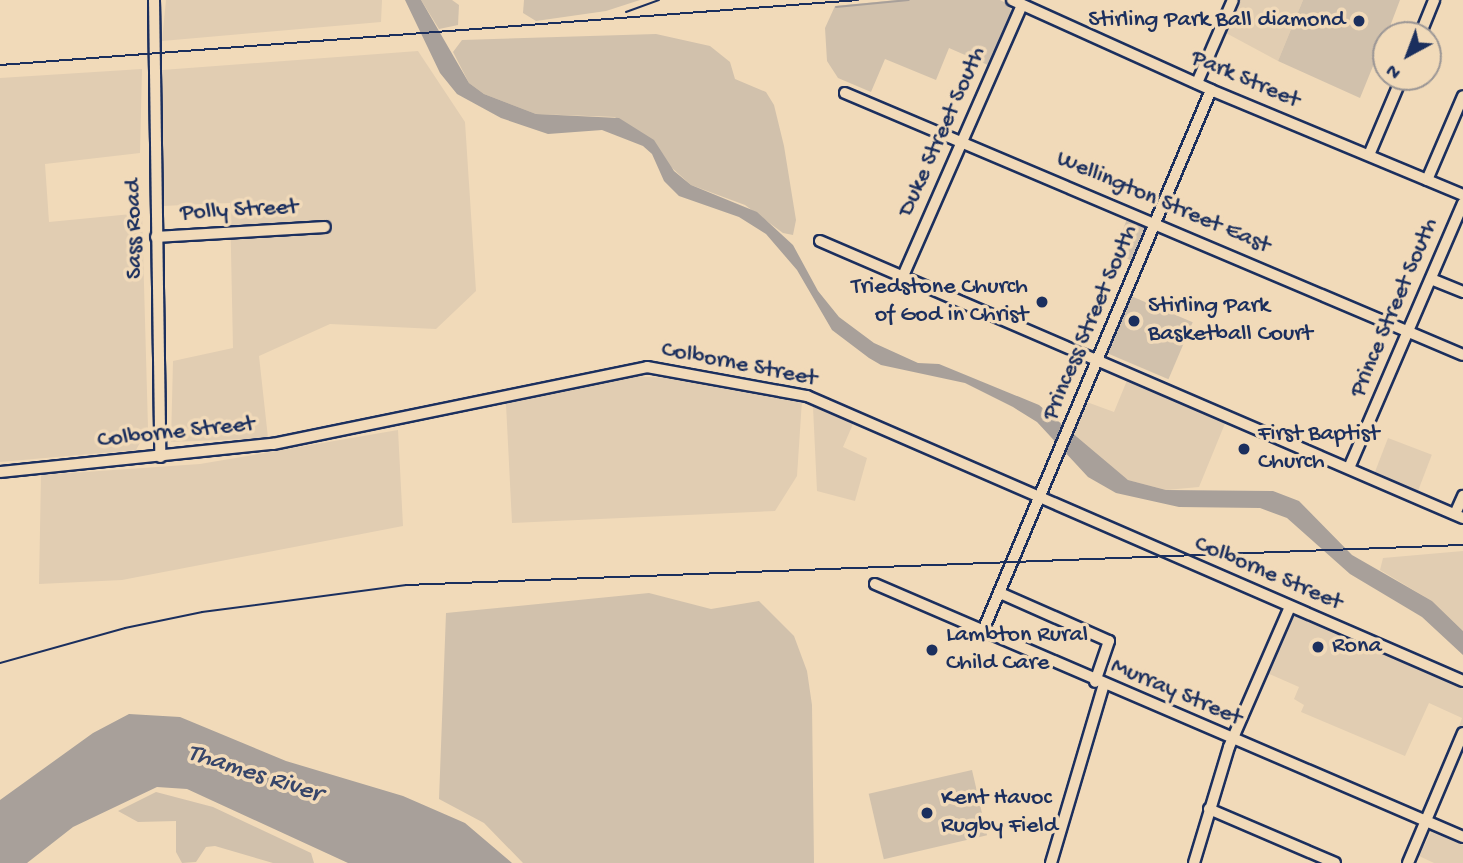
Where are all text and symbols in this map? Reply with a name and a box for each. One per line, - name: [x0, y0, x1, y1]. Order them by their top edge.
- place label: Stirling Park Ball diamond: [1088, 7, 1345, 35]
- marker: Stirling Park Ball diamond: [1351, 13, 1367, 29]
- north arrow: [1372, 21, 1442, 91]
- street label: Duke Street South: [893, 43, 993, 221]
- street label: Park Street: [1186, 44, 1304, 116]
- text: N: [1382, 58, 1406, 83]
- street label: Wellington Street East: [1052, 145, 1274, 261]
- street label: Sass Road: [120, 179, 150, 279]
- street label: Polly Street: [179, 194, 299, 228]
- street label: Prince Street South: [1344, 214, 1446, 402]
- street label: Princess Street South: [1037, 221, 1145, 425]
- place label: Triedstone Church of God in Christ: [851, 274, 1028, 330]
- place label: Stirling Park Basketball Court: [1148, 293, 1313, 349]
- marker: Triedstone Church of God in Christ: [1034, 294, 1050, 310]
- marker: Stirling Park Basketball Court: [1126, 313, 1142, 329]
- street label: Colborne Street: [659, 336, 819, 394]
- street label: Colborne Street: [96, 410, 256, 456]
- place label: First Baptist Church: [1258, 421, 1379, 477]
- marker: First Baptist Church: [1236, 441, 1252, 457]
- street label: Colborne Street: [1190, 530, 1346, 618]
- place label: Lambton Rural Child Care: [946, 622, 1088, 678]
- place label: Rona: [1332, 633, 1382, 661]
- marker: Rona: [1310, 639, 1326, 655]
- marker: Lambton Rural Child Care: [924, 642, 940, 658]
- street label: Murray Street: [1106, 652, 1246, 734]
- water label: Thames River: [183, 739, 325, 811]
- place label: Kent Havoc Rugby Field: [941, 785, 1058, 841]
- marker: Kent Havoc Rugby Field: [919, 805, 935, 821]

